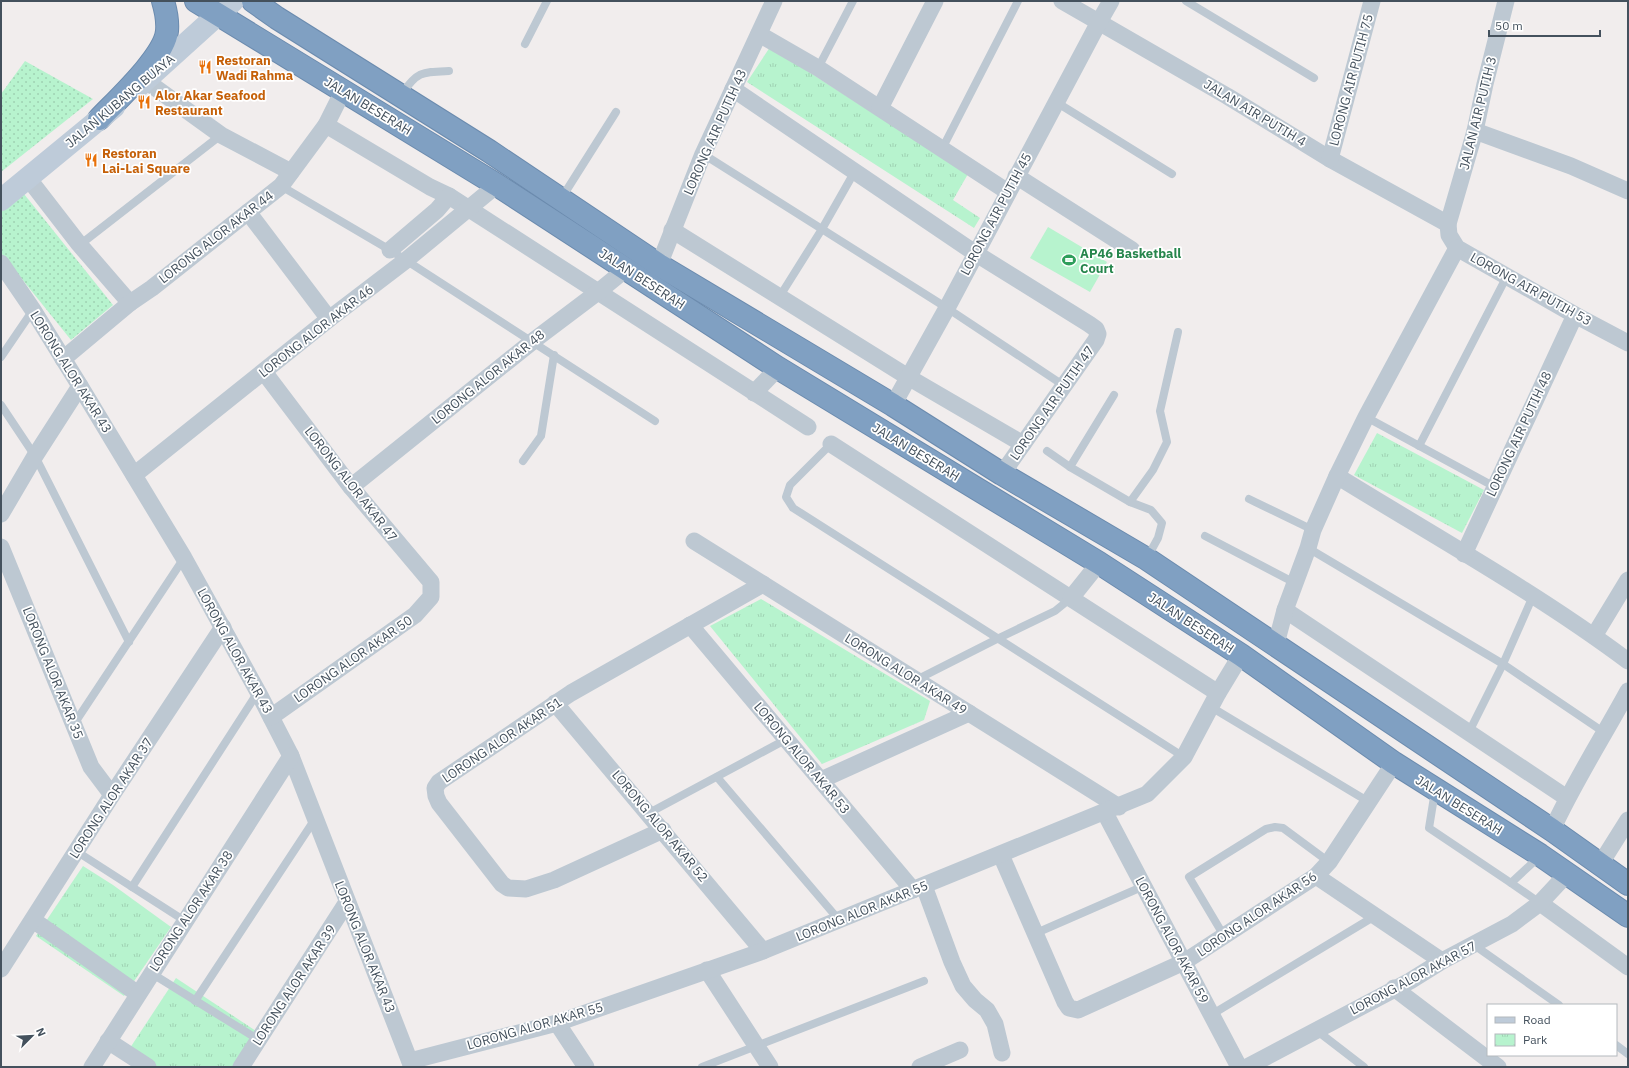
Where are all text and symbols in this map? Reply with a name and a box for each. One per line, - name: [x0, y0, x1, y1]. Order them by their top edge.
- street label: LORONG AIR PUTIH 75: [1325, 12, 1377, 148]
- scale bar: [1489, 12, 1600, 38]
- text: 50 m: [1495, 18, 1523, 33]
- street label: JALAN KUBANG BUAYA: [62, 50, 179, 152]
- place label: Restoran Wadi Rahma: [216, 52, 293, 84]
- street label: JALAN AIR PUTIH 3: [1456, 54, 1500, 172]
- restaurant icon: Restoran Wadi Rahma: [197, 59, 213, 75]
- street label: LORONG AIR PUTIH 43: [680, 66, 750, 198]
- street label: JALAN BESERAH: [321, 73, 415, 139]
- street label: JALAN AIR PUTIH 4: [1201, 76, 1309, 150]
- place label: Alor Akar Seafood Restaurant: [155, 87, 266, 119]
- restaurant icon: Alor Akar Seafood Restaurant: [136, 94, 152, 110]
- place label: Restoran Lai-Lai Square: [102, 145, 190, 177]
- street label: LORONG AIR PUTIH 45: [957, 150, 1035, 278]
- restaurant icon: Restoran Lai-Lai Square: [83, 152, 99, 168]
- street label: LORONG ALOR AKAR 44: [155, 187, 277, 287]
- street label: JALAN BESERAH: [596, 245, 688, 313]
- place label: AP46 Basketball Court: [1080, 245, 1181, 277]
- street label: LORONG AIR PUTIH 53: [1467, 249, 1595, 329]
- sports icon: AP46 Basketball Court: [1061, 252, 1077, 268]
- street label: LORONG ALOR AKAR 46: [255, 281, 377, 381]
- street label: LORONG ALOR AKAR 43: [26, 308, 116, 436]
- street label: LORONG ALOR AKAR 48: [428, 326, 548, 428]
- street label: LORONG AIR PUTIH 47: [1006, 342, 1098, 464]
- street label: LORONG AIR PUTIH 48: [1483, 369, 1556, 499]
- street label: JALAN BESERAH: [869, 419, 963, 485]
- street label: LORONG ALOR AKAR 47: [301, 423, 401, 545]
- street label: LORONG ALOR AKAR 43: [193, 585, 277, 717]
- street label: JALAN BESERAH: [1145, 589, 1237, 657]
- street label: LORONG ALOR AKAR 35: [19, 604, 87, 742]
- street label: LORONG ALOR AKAR 50: [290, 611, 416, 706]
- street label: LORONG ALOR AKAR 49: [842, 629, 970, 719]
- street label: LORONG ALOR AKAR 51: [439, 693, 565, 786]
- street label: LORONG ALOR AKAR 53: [750, 699, 854, 817]
- street label: LORONG ALOR AKAR 37: [65, 734, 157, 862]
- street label: LORONG ALOR AKAR 52: [608, 767, 712, 885]
- street label: JALAN BESERAH: [1412, 771, 1506, 839]
- street label: LORONG ALOR AKAR 38: [145, 847, 237, 975]
- street label: LORONG ALOR AKAR 56: [1194, 868, 1320, 960]
- street label: LORONG ALOR AKAR 59: [1131, 874, 1213, 1006]
- street label: LORONG ALOR AKAR 55: [793, 877, 931, 945]
- street label: LORONG ALOR AKAR 43: [331, 878, 399, 1016]
- street label: LORONG ALOR AKAR 39: [248, 921, 340, 1049]
- street label: LORONG ALOR AKAR 57: [1347, 937, 1479, 1019]
- street label: LORONG ALOR AKAR 55: [465, 998, 605, 1054]
- legend: [1487, 1004, 1617, 1056]
- text: Road: [1523, 1012, 1551, 1027]
- north arrow: [12, 1016, 52, 1056]
- text: N: [33, 1025, 49, 1038]
- text: Park: [1523, 1032, 1548, 1047]

